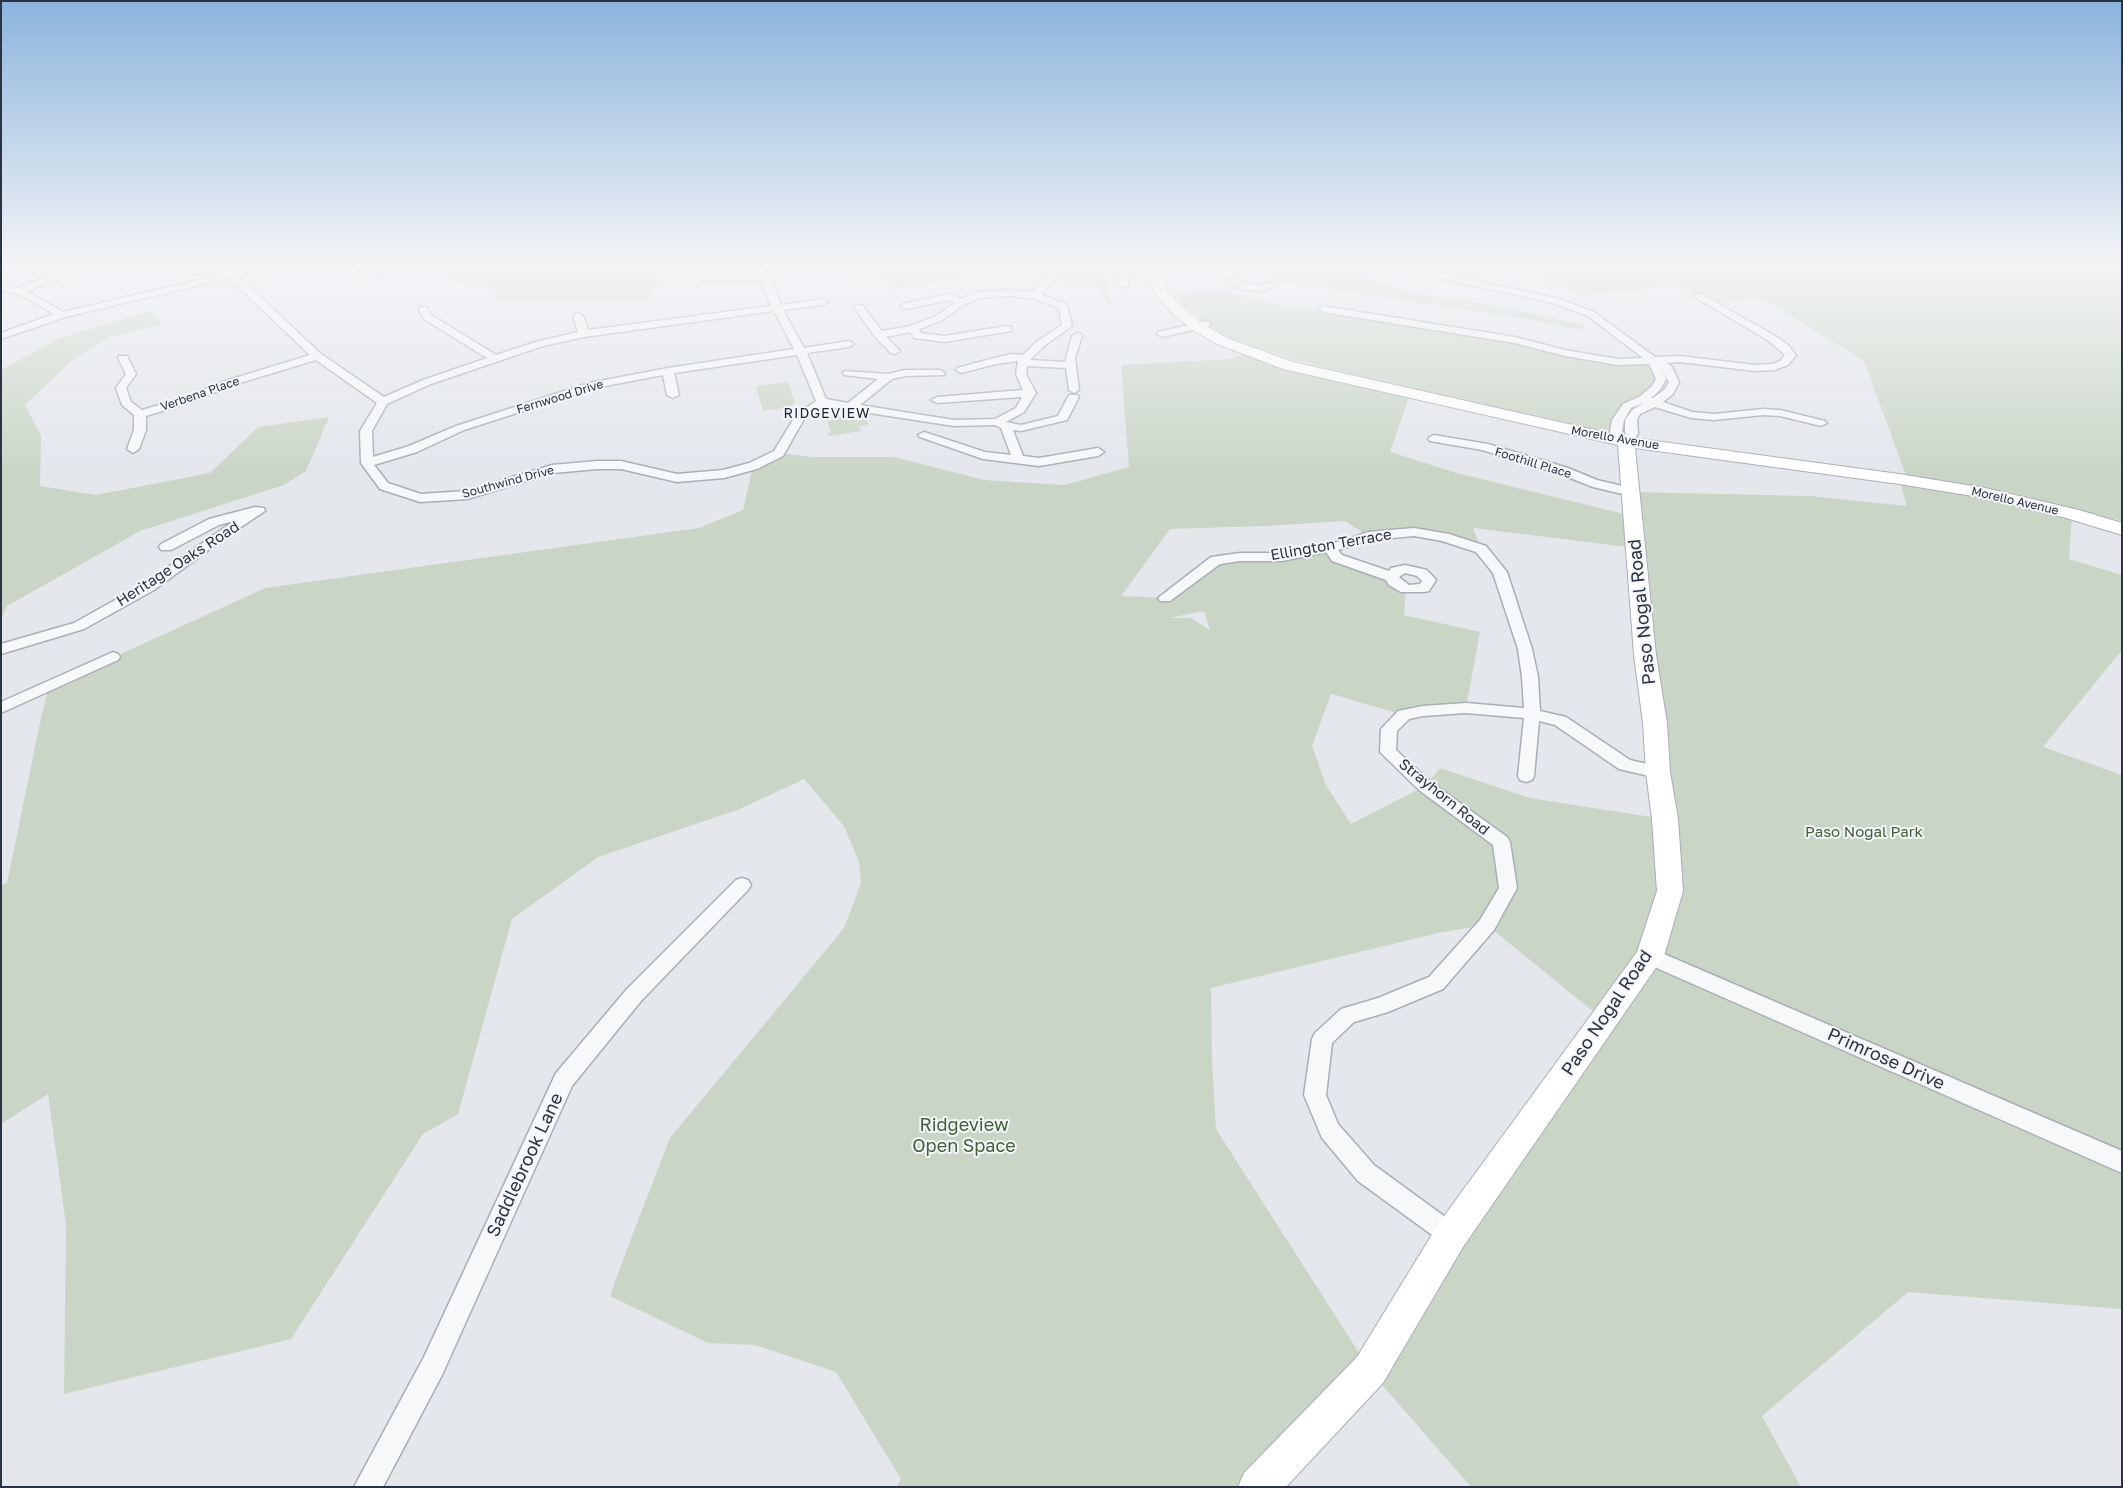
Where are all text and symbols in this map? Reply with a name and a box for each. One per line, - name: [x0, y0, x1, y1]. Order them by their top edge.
- street label: Verbena Place: [159, 374, 241, 414]
- street label: Fernwood Drive: [515, 377, 605, 417]
- district label: RIDGEVIEW: [782, 406, 872, 422]
- street label: Morello Avenue: [1570, 423, 1660, 453]
- street label: Foothill Place: [1493, 444, 1573, 482]
- street label: Southwind Drive: [460, 463, 556, 501]
- street label: Morello Avenue: [1970, 484, 2060, 518]
- street label: Heritage Oaks Road: [113, 518, 243, 610]
- street label: Ellington Terrace: [1269, 525, 1393, 565]
- street label: Paso Nogal Road: [1624, 538, 1660, 686]
- street label: Strayhorn Road: [1395, 755, 1493, 839]
- park label: Paso Nogal Park: [1805, 823, 1923, 841]
- street label: Paso Nogal Road: [1557, 946, 1657, 1080]
- street label: Primrose Drive: [1824, 1023, 1948, 1095]
- street label: Saddlebrook Lane: [482, 1090, 568, 1240]
- park label: Ridgeview Open Space: [912, 1114, 1016, 1156]

